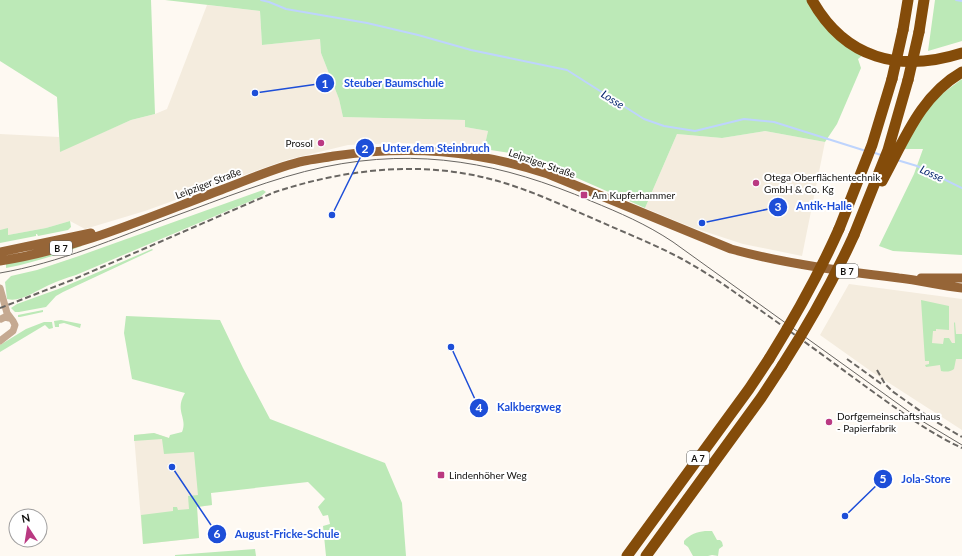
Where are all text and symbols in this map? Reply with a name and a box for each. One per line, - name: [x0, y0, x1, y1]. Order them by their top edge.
- callout: Steuber Baumschule: [315, 72, 452, 95]
- text: 1: [322, 76, 329, 91]
- text: Steuber Baumschule: [344, 76, 444, 89]
- water label: Losse: [599, 87, 627, 111]
- place label: Prosol: [286, 137, 313, 149]
- callout: Unter dem Steinbruch: [355, 137, 498, 160]
- marker: Prosol: [316, 138, 326, 148]
- text: 2: [362, 141, 369, 156]
- text: Unter dem Steinbruch: [382, 141, 490, 154]
- street label: Leipziger Straße: [507, 146, 577, 180]
- water label: Losse: [918, 162, 946, 184]
- street label: Leipziger Straße: [173, 165, 243, 201]
- place label: Otega Oberflächentechnik GmbH & Co. Kg: [764, 171, 881, 195]
- marker: Otega Oberflächentechnik GmbH & Co. Kg: [751, 178, 761, 188]
- place label: Am Kupferhammer: [592, 189, 676, 201]
- marker: Am Kupferhammer: [579, 190, 589, 200]
- callout: Antik-Halle: [768, 195, 860, 218]
- text: 3: [775, 199, 782, 214]
- text: Antik-Halle: [795, 199, 852, 212]
- road number: B 7: [50, 241, 72, 255]
- road number: B 7: [836, 264, 858, 278]
- callout: Kalkbergweg: [469, 396, 569, 419]
- text: 4: [476, 400, 483, 415]
- text: Kalkbergweg: [497, 400, 561, 413]
- place label: Dorfgemeinschaftshaus - Papierfabrik: [837, 410, 940, 434]
- marker: Dorfgemeinschaftshaus - Papierfabrik: [824, 417, 834, 427]
- road number: A 7: [687, 451, 709, 465]
- callout: Jola-Store: [873, 467, 958, 490]
- place label: Lindenhöher Weg: [449, 469, 527, 481]
- marker: Lindenhöher Weg: [436, 470, 446, 480]
- text: 5: [880, 471, 887, 486]
- text: Jola-Store: [901, 472, 951, 485]
- north arrow: [8, 508, 48, 548]
- text: N: [20, 510, 31, 525]
- callout: August-Fricke-Schule: [207, 523, 347, 546]
- text: 6: [214, 526, 221, 541]
- text: August-Fricke-Schule: [234, 527, 339, 540]

